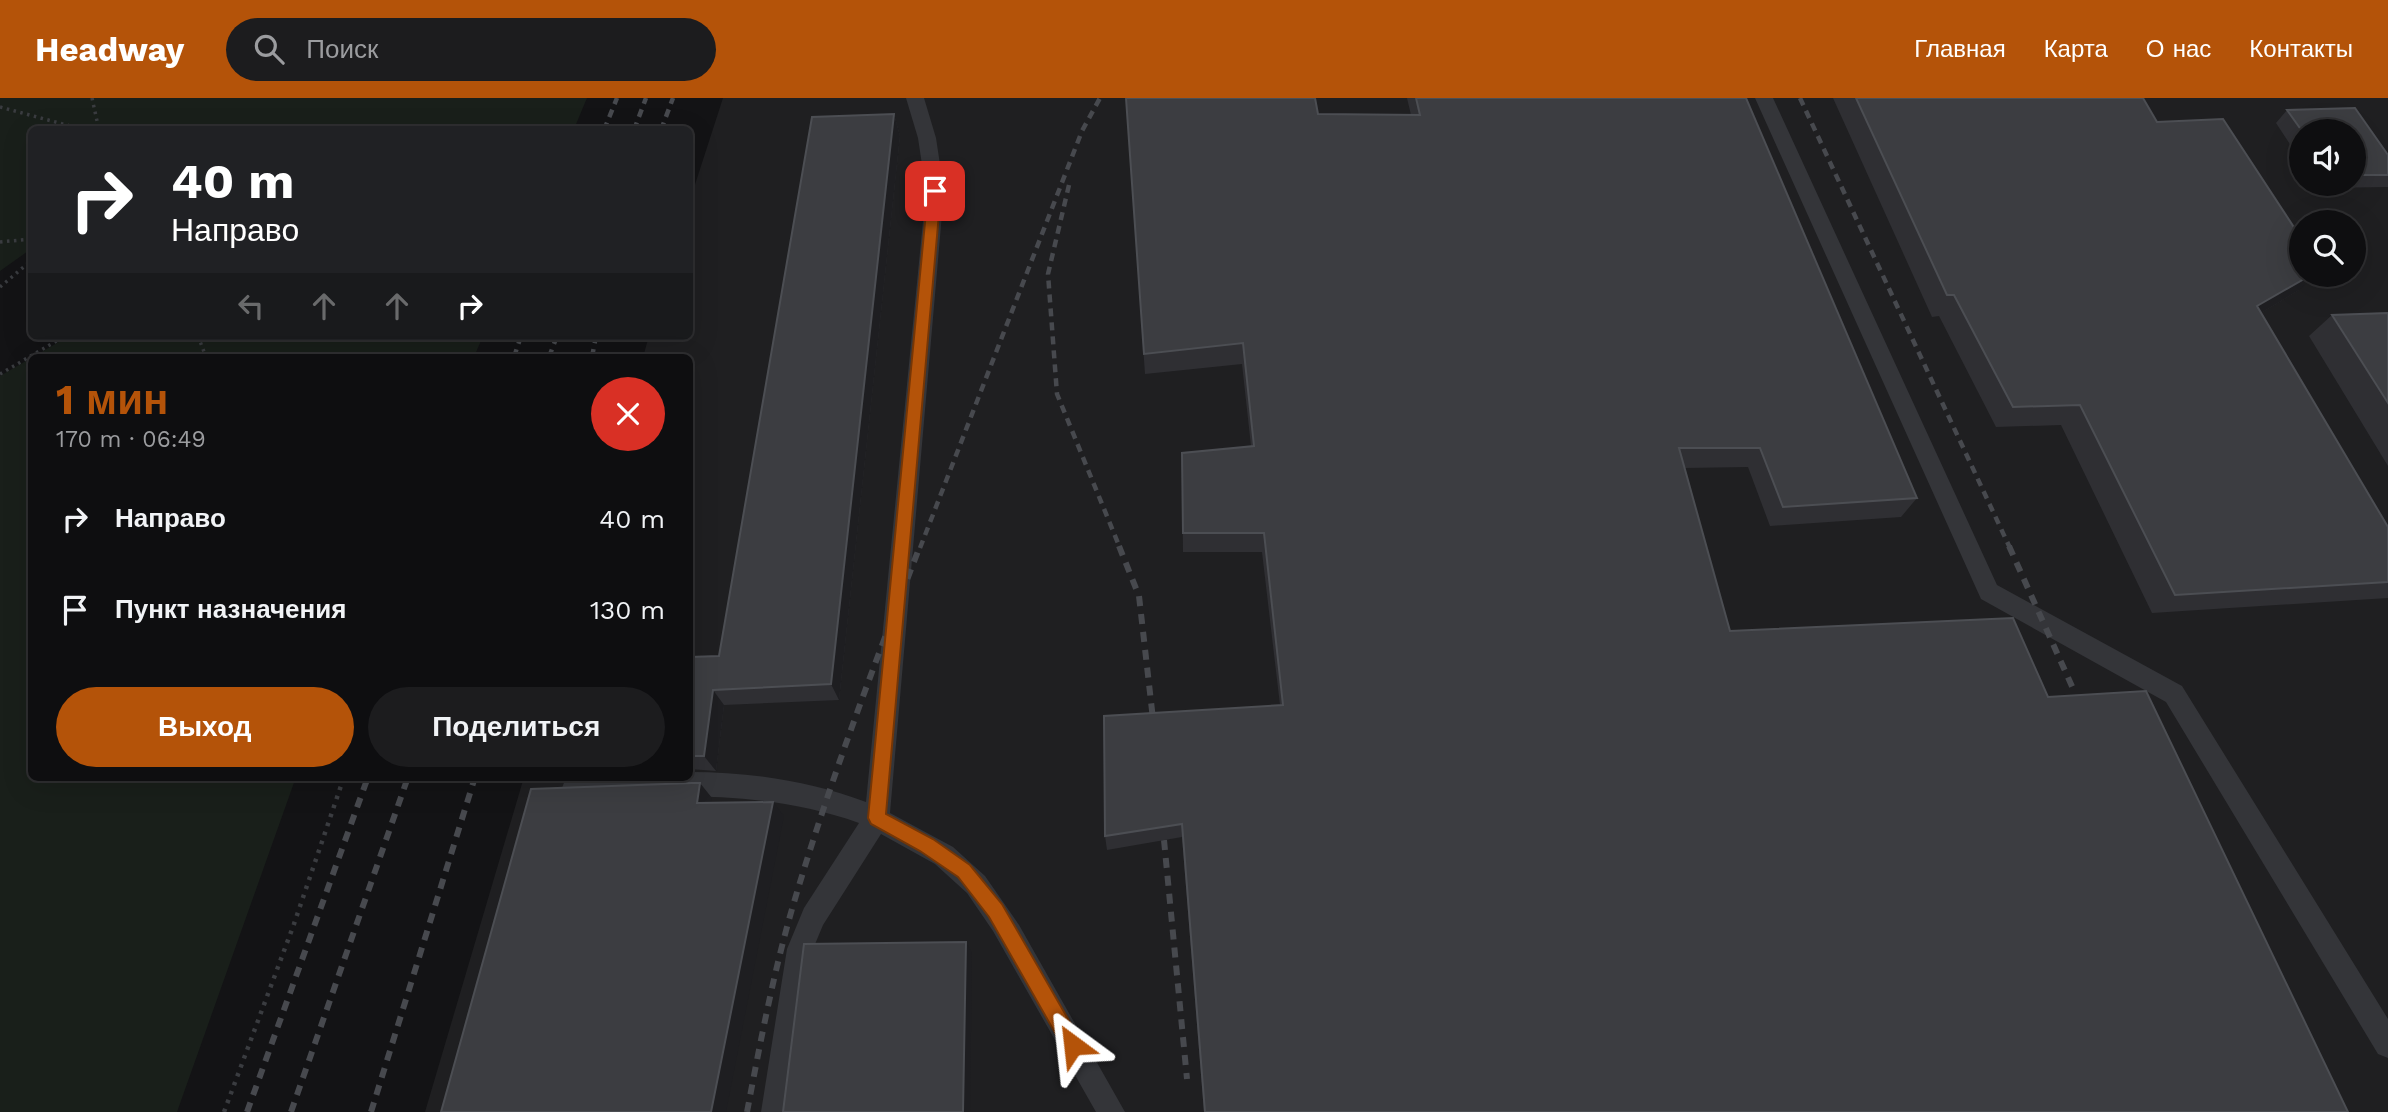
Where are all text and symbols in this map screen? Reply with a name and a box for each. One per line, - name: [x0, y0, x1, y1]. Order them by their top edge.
- search box: [226, 18, 716, 81]
- text: Headway: [35, 30, 184, 69]
- icon: search: [250, 30, 288, 68]
- text: Поиск: [306, 34, 378, 64]
- text: Главная: [1914, 35, 2006, 63]
- text: Карта: [2044, 35, 2108, 63]
- text: О нас: [2146, 35, 2211, 63]
- text: Контакты: [2249, 35, 2353, 63]
- map controls: [2289, 119, 2366, 287]
- button: sound: [2289, 119, 2366, 196]
- text: 40 m: [171, 152, 294, 210]
- icon: right: [56, 154, 147, 245]
- pin: [905, 161, 965, 221]
- icon: arrive: [916, 172, 954, 210]
- button: search: [2289, 210, 2366, 287]
- text: Направо: [171, 211, 299, 249]
- icon: left: [232, 287, 270, 325]
- icon: ahead: [305, 287, 343, 325]
- icon: ahead: [378, 287, 416, 325]
- icon: right: [451, 287, 489, 325]
- text: 1 мин: [56, 375, 168, 424]
- button: close: [591, 377, 665, 451]
- text: 170 m · 06:49: [56, 426, 206, 453]
- icon: right: [56, 500, 94, 538]
- text: Направо: [115, 503, 226, 533]
- text: 40 m: [599, 504, 665, 534]
- icon: arrive: [56, 591, 94, 629]
- text: Пункт назначения: [115, 594, 346, 624]
- text: 130 m: [590, 595, 665, 625]
- button: Выход: [56, 687, 354, 767]
- button: Поделиться: [368, 687, 665, 767]
- position arrow: [1036, 1008, 1110, 1082]

